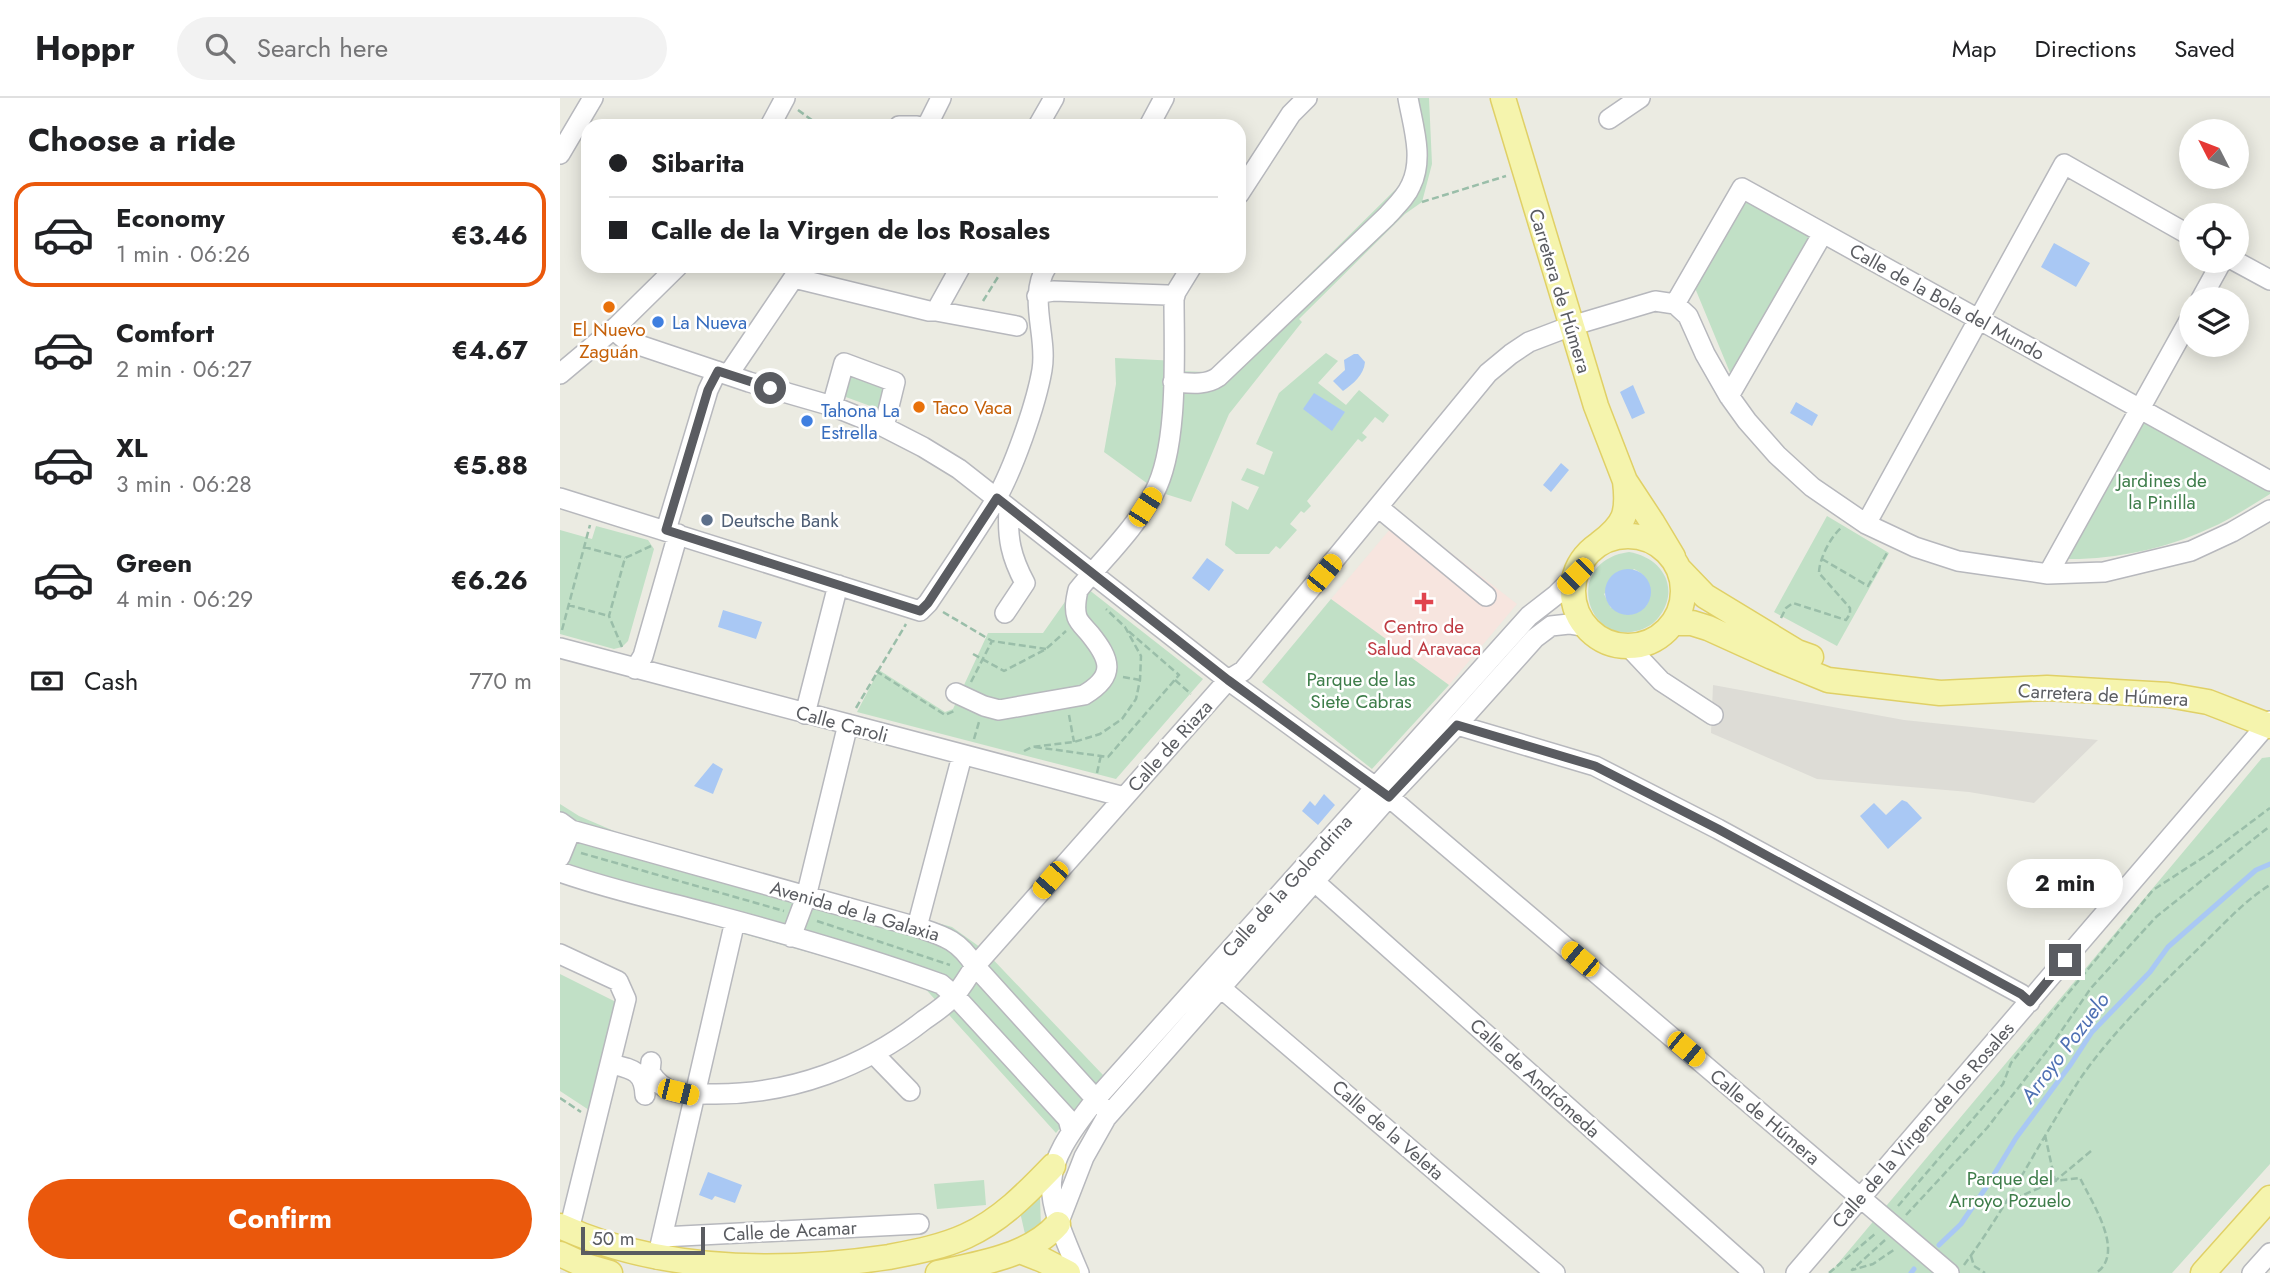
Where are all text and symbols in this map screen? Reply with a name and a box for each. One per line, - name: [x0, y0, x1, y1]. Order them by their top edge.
- search box: [177, 17, 667, 80]
- text: Hoppr: [35, 25, 135, 72]
- icon: search: [201, 29, 239, 67]
- text: Search here: [257, 29, 388, 67]
- text: Map: [1952, 31, 1997, 66]
- text: Directions: [2035, 31, 2136, 66]
- text: Saved: [2174, 31, 2235, 66]
- text: Choose a ride: [28, 117, 236, 163]
- north arrow: [2179, 119, 2249, 189]
- map controls: [2179, 119, 2249, 357]
- text: Sibarita: [651, 144, 745, 182]
- text: Economy: [116, 199, 225, 237]
- icon: car: [32, 203, 95, 266]
- button: locate: [2179, 203, 2249, 273]
- street label: Carretera de Húmera: [1522, 206, 1598, 376]
- text: Calle de la Virgen de los Rosales: [651, 211, 1050, 249]
- text: €3.46: [451, 216, 528, 254]
- text: 1 min · 06:26: [116, 237, 250, 271]
- street label: Calle de la Bola del Mundo: [1845, 237, 2049, 367]
- button: layers: [2179, 287, 2249, 357]
- marker: El Nuevo Zaguán: [601, 299, 617, 315]
- place label: La Nueva: [672, 309, 747, 336]
- text: Comfort: [116, 314, 214, 352]
- marker: La Nueva: [650, 314, 666, 330]
- place label: El Nuevo Zaguán: [572, 316, 646, 365]
- icon: car: [32, 318, 95, 381]
- text: €4.67: [451, 331, 528, 369]
- text: 2 min · 06:27: [116, 352, 252, 386]
- route start: [754, 372, 786, 404]
- place label: Taco Vaca: [933, 394, 1012, 421]
- place label: Tahona La Estrella: [821, 397, 900, 446]
- marker: Taco Vaca: [911, 399, 927, 415]
- marker: Tahona La Estrella: [799, 413, 815, 429]
- text: XL: [116, 429, 148, 467]
- icon: car: [32, 433, 95, 496]
- text: €5.88: [453, 446, 528, 484]
- text: 3 min · 06:28: [116, 467, 252, 501]
- park label: Jardines de la Pinilla: [2114, 467, 2207, 516]
- car: [1125, 484, 1166, 530]
- place label: Deutsche Bank: [721, 507, 839, 534]
- marker: Deutsche Bank: [699, 512, 715, 528]
- text: Green: [116, 544, 192, 582]
- icon: car: [32, 548, 95, 611]
- car: [1303, 550, 1346, 596]
- car: [1553, 554, 1598, 598]
- text: €6.26: [451, 561, 528, 599]
- text: 4 min · 06:29: [116, 582, 253, 616]
- marker: Centro de Salud Aravaca: [1414, 592, 1434, 612]
- place label: Centro de Salud Aravaca: [1367, 613, 1481, 662]
- icon: cash: [28, 662, 66, 700]
- text: Cash: [84, 662, 138, 700]
- text: 770 m: [469, 664, 532, 698]
- park label: Parque de las Siete Cabras: [1307, 666, 1416, 715]
- street label: Carretera de Húmera: [2017, 677, 2189, 713]
- street label: Calle de Riaza: [1121, 694, 1219, 798]
- street label: Calle Caroli: [793, 699, 891, 749]
- street label: Calle de la Golondrina: [1216, 809, 1358, 963]
- car: [1029, 857, 1072, 903]
- callout: 2 min: [2007, 858, 2123, 908]
- text: 2 min: [2035, 866, 2095, 900]
- street label: Avenida de la Galaxia: [767, 874, 943, 948]
- car: [1558, 937, 1603, 981]
- route end: [2049, 944, 2081, 976]
- water label: Arroyo Pozuelo: [2013, 986, 2117, 1110]
- street label: Calle de Andrómeda: [1464, 1012, 1606, 1144]
- street label: Calle de la Virgen de los Rosales: [1826, 1016, 2021, 1234]
- car: [1664, 1027, 1709, 1071]
- street label: Calle de Húmera: [1704, 1063, 1826, 1171]
- street label: Calle de la Veleta: [1326, 1074, 1450, 1186]
- car: [656, 1077, 701, 1107]
- park label: Parque del Arroyo Pozuelo: [1949, 1165, 2071, 1214]
- button: Confirm: [28, 1179, 532, 1259]
- street label: Calle de Acamar: [722, 1214, 858, 1248]
- scale bar: [581, 1224, 705, 1256]
- text: 50 m: [592, 1225, 635, 1252]

